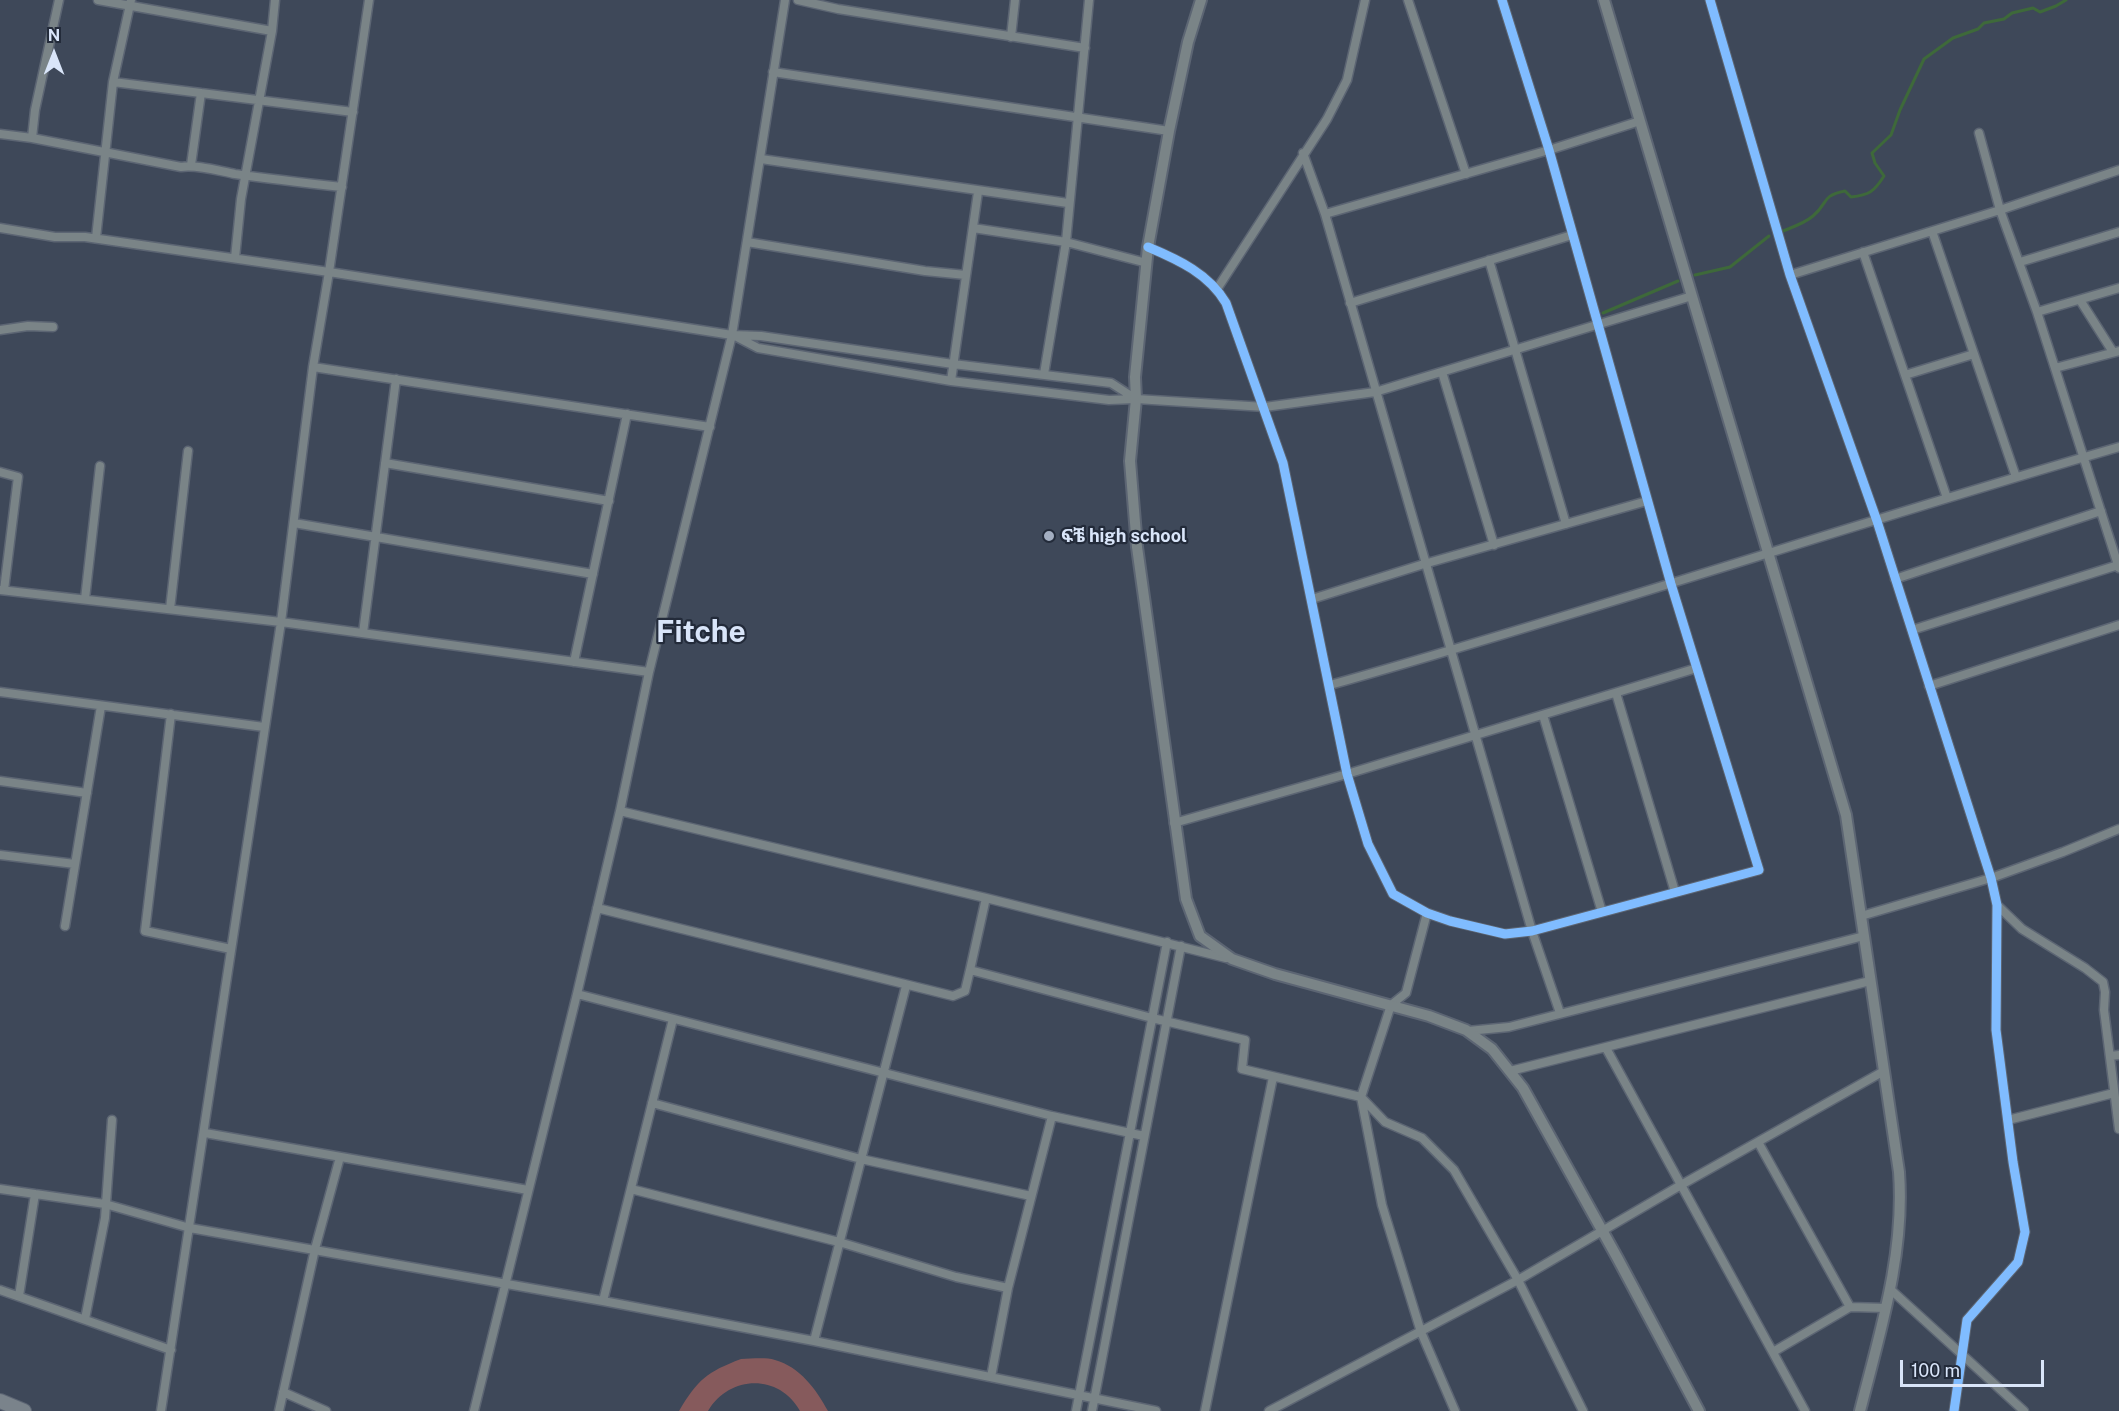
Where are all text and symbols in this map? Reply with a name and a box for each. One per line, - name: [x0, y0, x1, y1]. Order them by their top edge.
- north arrow: [24, 24, 84, 84]
- text: N: [48, 26, 60, 45]
- place label: ፍቼ high school: [1061, 525, 1187, 547]
- marker: ፍቼ high school: [1042, 529, 1056, 543]
- district label: Fitche: [656, 615, 746, 651]
- scale bar: [1903, 1348, 2047, 1386]
- text: 100 m: [1911, 1360, 1960, 1381]

